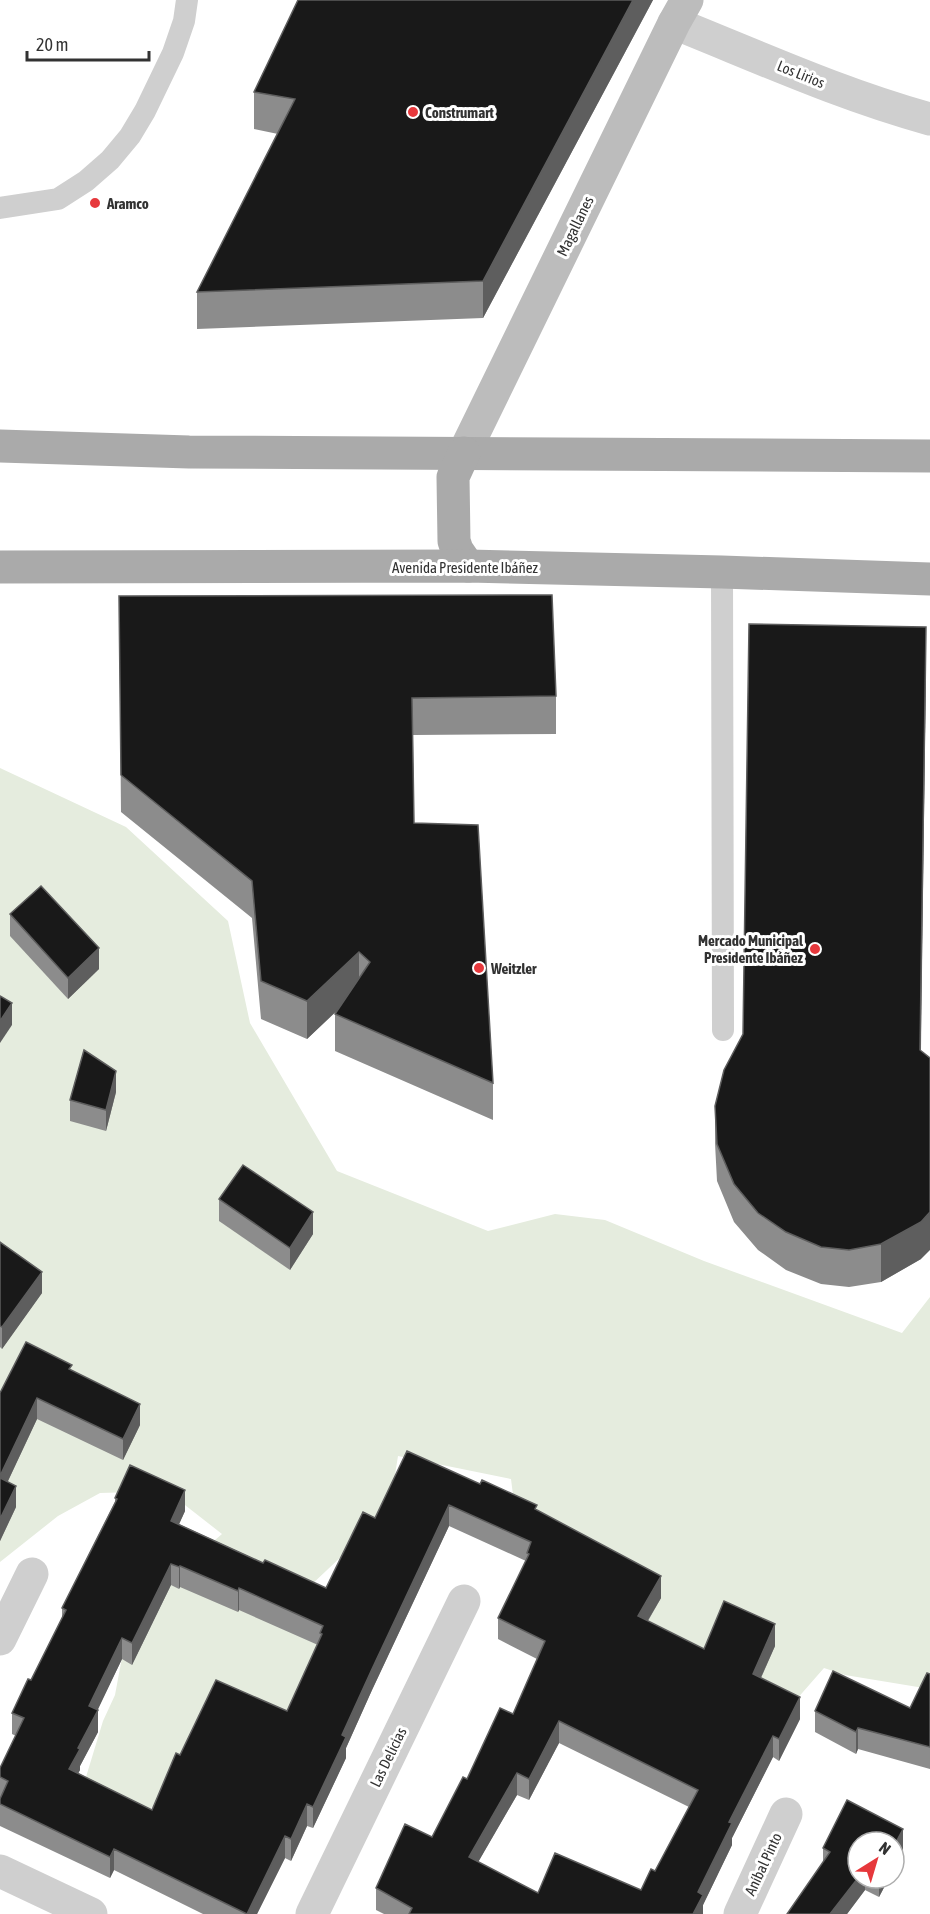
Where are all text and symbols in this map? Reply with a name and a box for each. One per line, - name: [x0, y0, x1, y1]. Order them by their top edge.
- scale bar: [27, 24, 148, 62]
- text: 20 m: [36, 34, 68, 55]
- street label: Los Lirios: [775, 57, 827, 91]
- place label: Construmart: [425, 104, 494, 121]
- marker: Construmart: [406, 105, 420, 119]
- street label: Magallanes: [553, 193, 597, 259]
- place label: Aramco: [106, 195, 149, 212]
- marker: Aramco: [88, 196, 102, 210]
- street label: Avenida Presidente Ibáñez: [392, 559, 539, 576]
- place label: Mercado Municipal Presidente Ibáñez: [698, 932, 804, 966]
- marker: Mercado Municipal Presidente Ibáñez: [808, 942, 822, 956]
- place label: Weitzler: [490, 960, 537, 977]
- marker: Weitzler: [472, 961, 486, 975]
- street label: Las Delicias: [366, 1724, 410, 1790]
- street label: Aníbal Pinto: [741, 1830, 785, 1898]
- north arrow: [846, 1830, 906, 1890]
- text: N: [876, 1838, 894, 1858]

